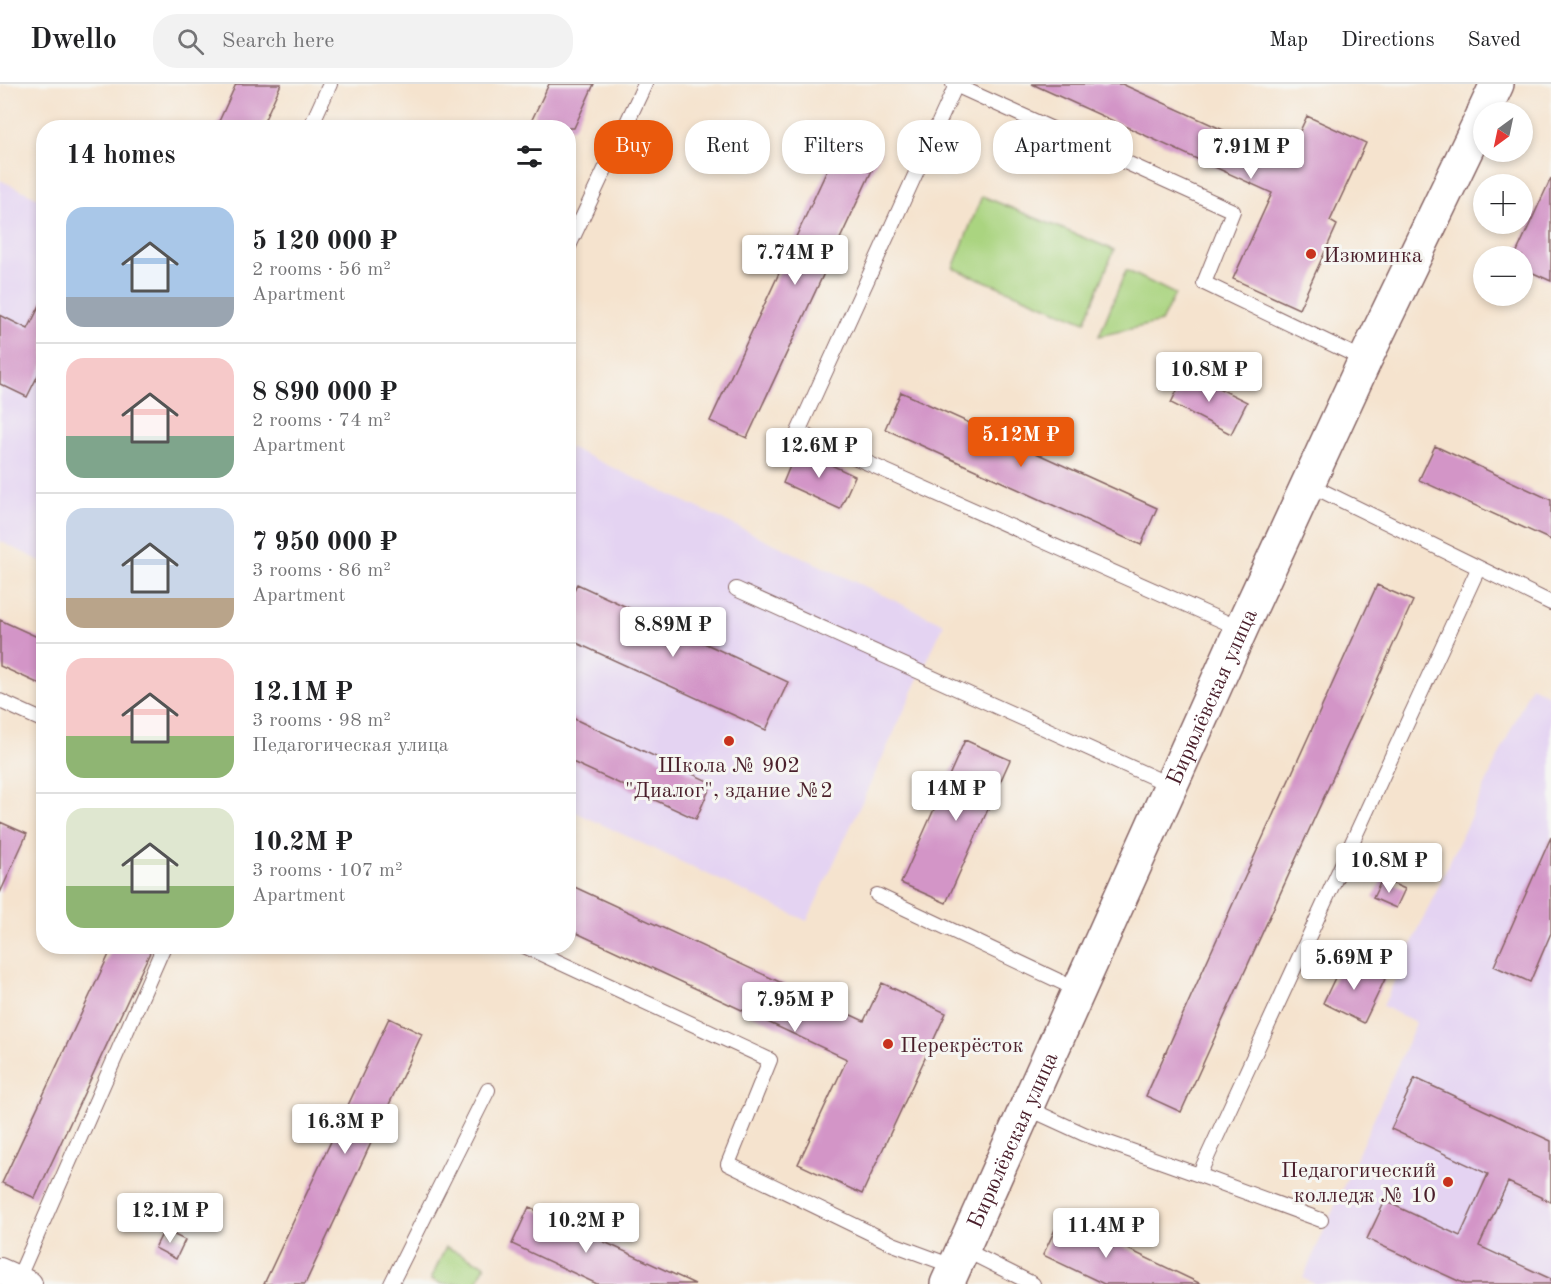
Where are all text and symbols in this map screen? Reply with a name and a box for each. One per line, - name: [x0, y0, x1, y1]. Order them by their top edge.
- search box: [153, 14, 573, 68]
- icon: search: [174, 25, 207, 58]
- text: Dwello: [30, 27, 117, 55]
- text: Search here: [222, 30, 334, 52]
- text: Map: [1269, 30, 1308, 51]
- text: Directions: [1341, 30, 1435, 51]
- text: Saved: [1468, 30, 1521, 51]
- north arrow: [1473, 102, 1533, 162]
- map controls: [1473, 102, 1533, 306]
- chip: Buy: [594, 120, 673, 174]
- chip: Rent: [685, 120, 770, 174]
- chip: Filters: [782, 120, 885, 174]
- chip: New: [897, 120, 981, 174]
- chip: Apartment: [993, 120, 1133, 174]
- pin: 7.91M ₽: [1196, 129, 1306, 180]
- text: 7.91M ₽: [1212, 138, 1290, 158]
- icon: filters: [513, 140, 546, 173]
- text: 14 homes: [66, 143, 175, 169]
- button: +: [1473, 174, 1533, 234]
- text: 5 120 000 ₽: [252, 229, 398, 255]
- icon: home: [114, 231, 186, 303]
- pin: 7.74M ₽: [740, 235, 850, 286]
- text: 7.74M ₽: [756, 244, 834, 264]
- place label: Изюминка: [1323, 245, 1423, 267]
- button: −: [1473, 246, 1533, 306]
- marker: Изюминка: [1304, 247, 1318, 261]
- text: 2 rooms · 56 m²: [252, 260, 391, 280]
- text: Apartment: [252, 285, 346, 305]
- pin: 10.8M ₽: [1154, 352, 1264, 403]
- text: 10.8M ₽: [1170, 361, 1248, 381]
- text: 8 890 000 ₽: [252, 380, 398, 406]
- icon: home: [114, 382, 186, 454]
- text: 2 rooms · 74 m²: [252, 411, 391, 431]
- pin: 5.12M ₽: [966, 417, 1076, 468]
- text: 5.12M ₽: [982, 426, 1060, 446]
- pin: 12.6M ₽: [764, 428, 874, 479]
- text: Apartment: [252, 436, 346, 456]
- text: 12.6M ₽: [780, 437, 858, 457]
- text: 7 950 000 ₽: [252, 530, 398, 556]
- icon: home: [114, 532, 186, 604]
- text: 3 rooms · 86 m²: [252, 561, 391, 581]
- text: Apartment: [252, 586, 346, 606]
- street label: Бирюлёвская улица: [1163, 606, 1262, 789]
- pin: 8.89M ₽: [618, 607, 728, 658]
- text: 8.89M ₽: [634, 616, 712, 636]
- text: 12.1M ₽: [252, 680, 353, 706]
- icon: home: [114, 682, 186, 754]
- text: 3 rooms · 98 m²: [252, 711, 391, 731]
- marker: Школа № 902 "Диалог", здание №2: [722, 734, 736, 748]
- text: Педагогическая улица: [252, 736, 449, 756]
- place label: Школа № 902 "Диалог", здание №2: [625, 755, 833, 802]
- pin: 14M ₽: [914, 771, 998, 822]
- text: 14M ₽: [926, 780, 986, 800]
- text: 10.2M ₽: [252, 830, 353, 856]
- icon: home: [114, 832, 186, 904]
- pin: 10.8M ₽: [1334, 843, 1444, 894]
- text: 10.8M ₽: [1350, 852, 1428, 872]
- text: 3 rooms · 107 m²: [252, 861, 402, 881]
- text: Apartment: [252, 886, 346, 906]
- pin: 5.69M ₽: [1299, 940, 1409, 991]
- text: 5.69M ₽: [1315, 949, 1393, 969]
- pin: 7.95M ₽: [740, 982, 850, 1033]
- text: 7.95M ₽: [756, 991, 834, 1011]
- place label: Перекрёсток: [900, 1035, 1023, 1057]
- marker: Перекрёсток: [881, 1037, 895, 1051]
- street label: Бирюлёвская улица: [964, 1049, 1063, 1232]
- pin: 16.3M ₽: [290, 1104, 400, 1155]
- text: 16.3M ₽: [306, 1113, 384, 1133]
- place label: Педагогический колледж № 10: [1281, 1160, 1436, 1207]
- marker: Педагогический колледж № 10: [1441, 1175, 1455, 1189]
- pin: 12.1M ₽: [115, 1193, 225, 1244]
- text: 12.1M ₽: [131, 1202, 209, 1222]
- pin: 10.2M ₽: [531, 1203, 641, 1254]
- pin: 11.4M ₽: [1051, 1208, 1161, 1259]
- text: 10.2M ₽: [547, 1212, 625, 1232]
- text: 11.4M ₽: [1067, 1217, 1145, 1237]

